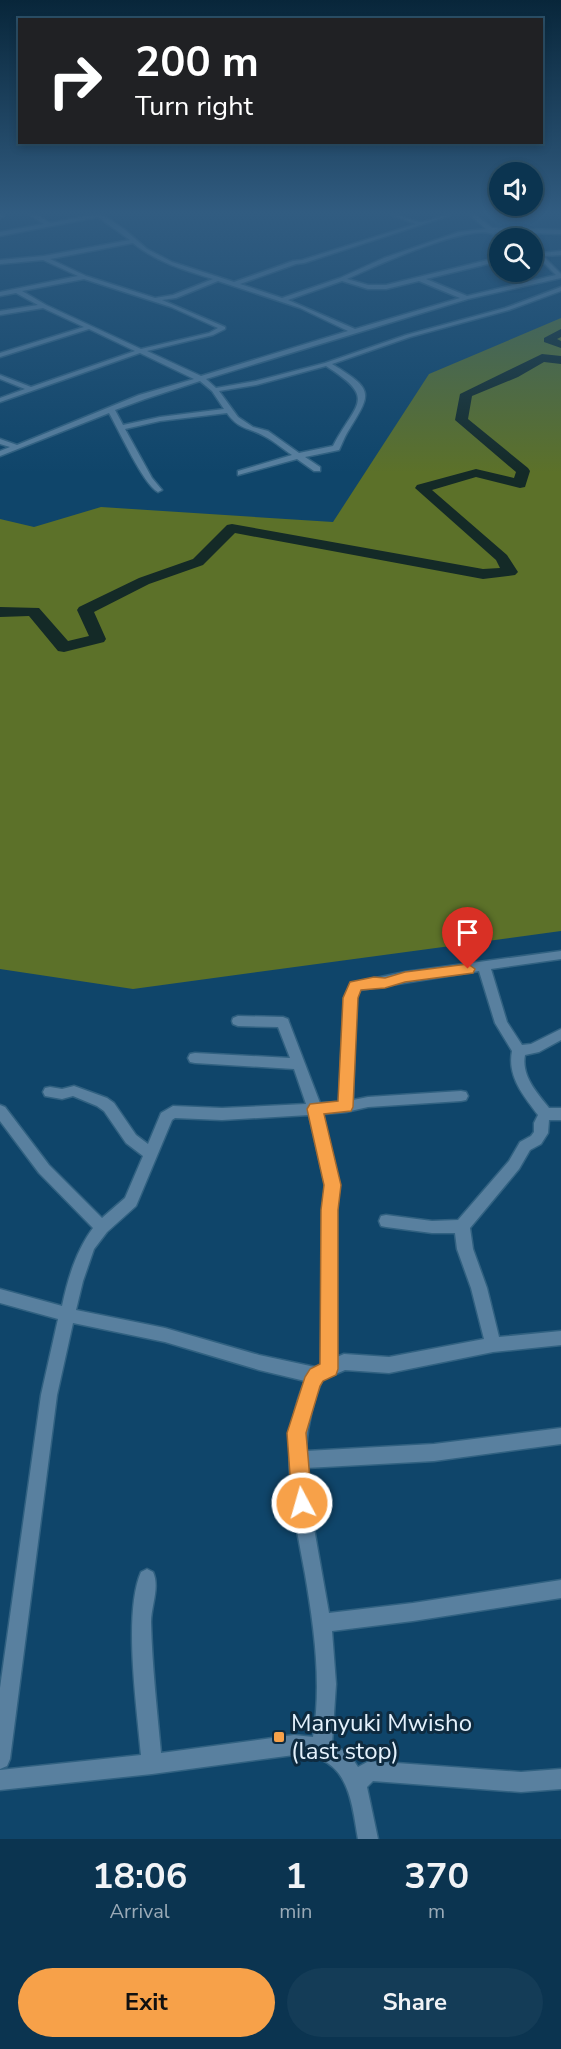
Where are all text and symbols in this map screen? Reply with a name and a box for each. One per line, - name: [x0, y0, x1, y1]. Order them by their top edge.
- text: 200 m: [135, 34, 259, 91]
- icon: right: [36, 42, 114, 120]
- text: Turn right: [135, 88, 253, 125]
- map controls: [489, 162, 543, 282]
- button: sound: [489, 162, 543, 216]
- button: search: [489, 228, 543, 282]
- pin: [442, 907, 493, 969]
- icon: arrive: [451, 916, 484, 949]
- position arrow: [270, 1471, 334, 1535]
- place label: Manyuki Mwisho (last stop): [291, 1707, 472, 1767]
- marker: Manyuki Mwisho (last stop): [272, 1730, 286, 1744]
- text: 18:06: [92, 1852, 187, 1901]
- text: 1: [285, 1852, 307, 1901]
- text: 370: [404, 1852, 469, 1901]
- text: Arrival: [110, 1898, 170, 1925]
- text: min: [279, 1898, 312, 1925]
- text: m: [428, 1898, 445, 1925]
- button: Exit: [18, 1968, 275, 2037]
- button: Share: [287, 1968, 543, 2037]

